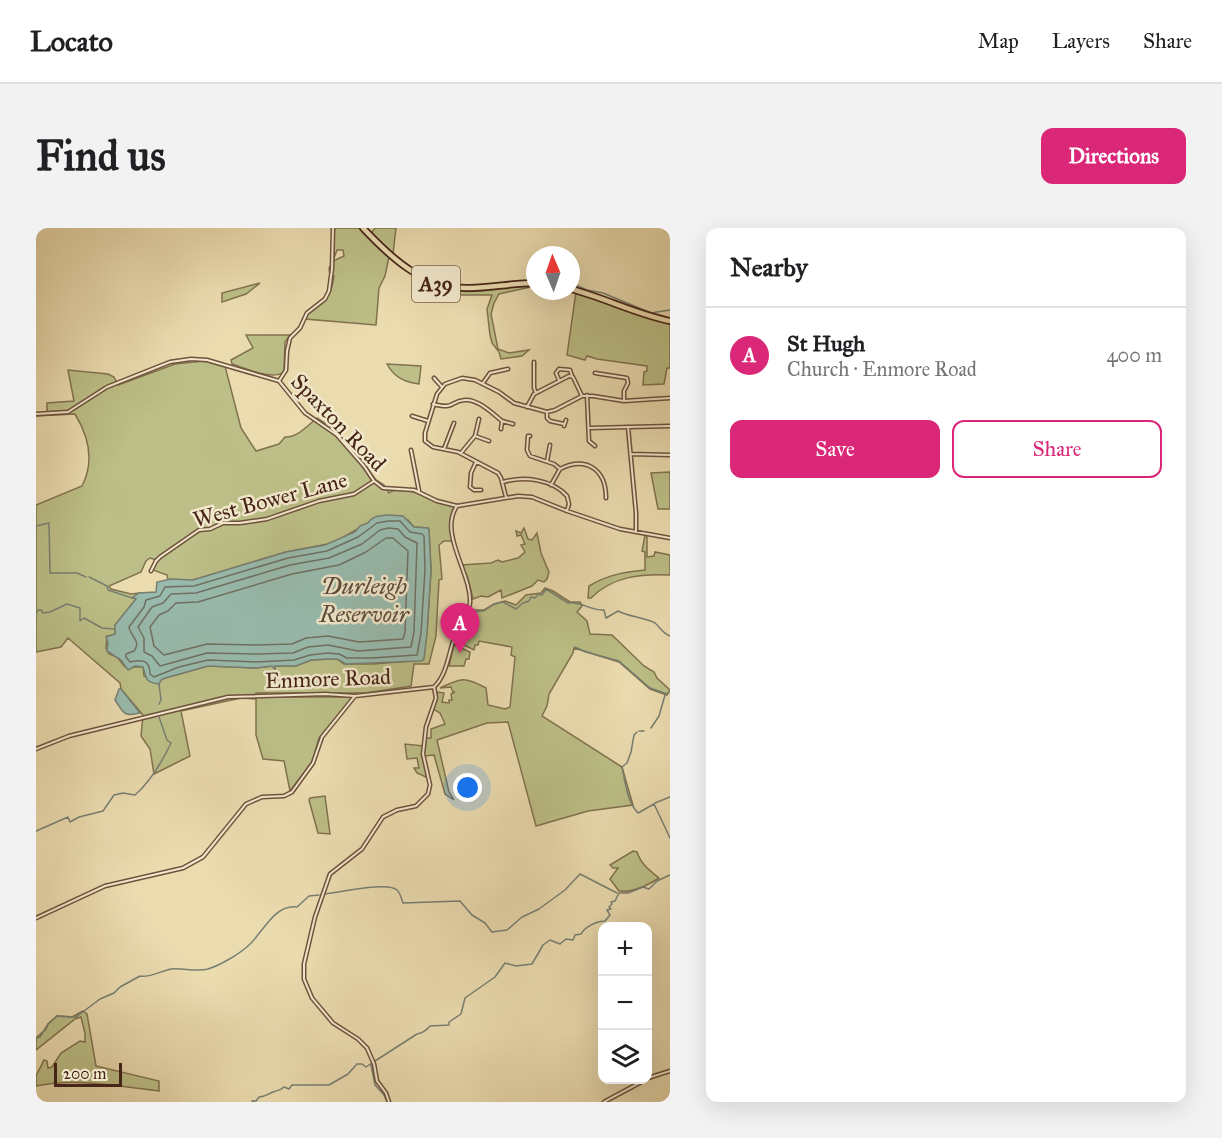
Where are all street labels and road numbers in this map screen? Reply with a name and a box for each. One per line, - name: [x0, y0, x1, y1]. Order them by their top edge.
- road number: A39: [412, 266, 460, 302]
- street label: Spaxton Road: [285, 368, 392, 477]
- street label: West Bower Lane: [190, 466, 350, 533]
- street label: Enmore Road: [265, 663, 392, 694]

